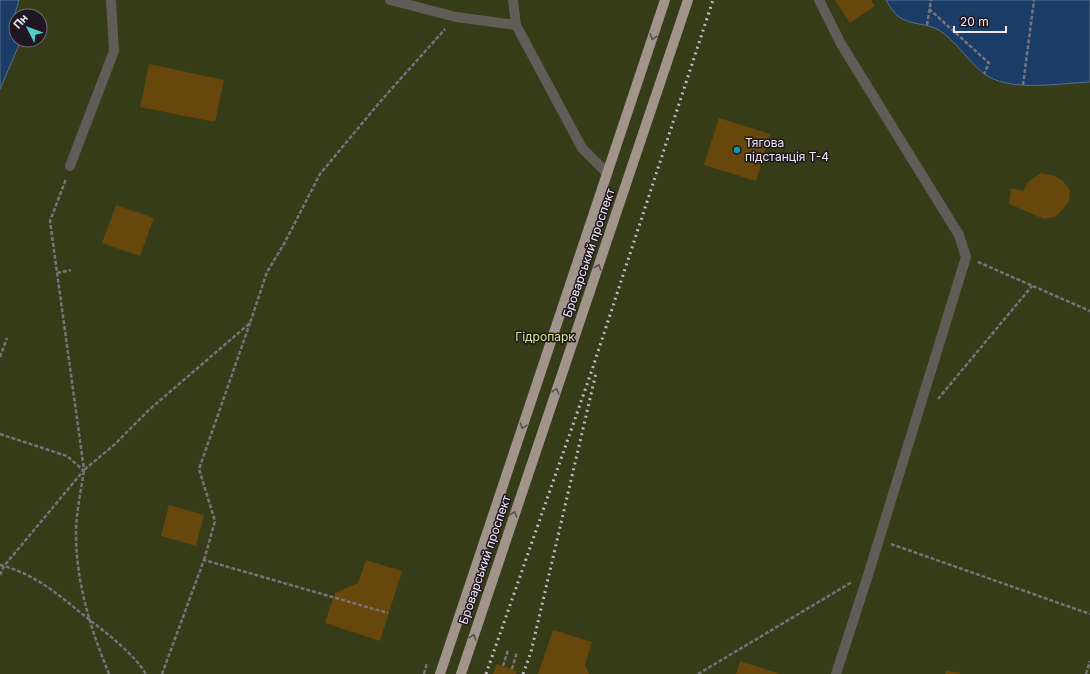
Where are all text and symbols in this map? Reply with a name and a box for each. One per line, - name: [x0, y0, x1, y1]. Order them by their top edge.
- north arrow: [8, 8, 48, 48]
- scale bar: [954, 8, 1006, 34]
- text: Пн: [10, 11, 31, 32]
- text: 20 m: [960, 14, 989, 29]
- one-way arrow: [649, 33, 658, 40]
- place label: Тягова підстанція Т-4: [745, 135, 829, 164]
- marker: Тягова підстанція Т-4: [732, 145, 742, 155]
- street label: Броварський проспект: [559, 186, 618, 319]
- one-way arrow: [593, 264, 601, 271]
- park label: Гідропарк: [515, 329, 575, 344]
- one-way arrow: [551, 387, 560, 394]
- one-way arrow: [519, 422, 528, 429]
- street label: Броварський проспект: [455, 493, 514, 626]
- one-way arrow: [510, 510, 518, 517]
- one-way arrow: [468, 634, 477, 641]

